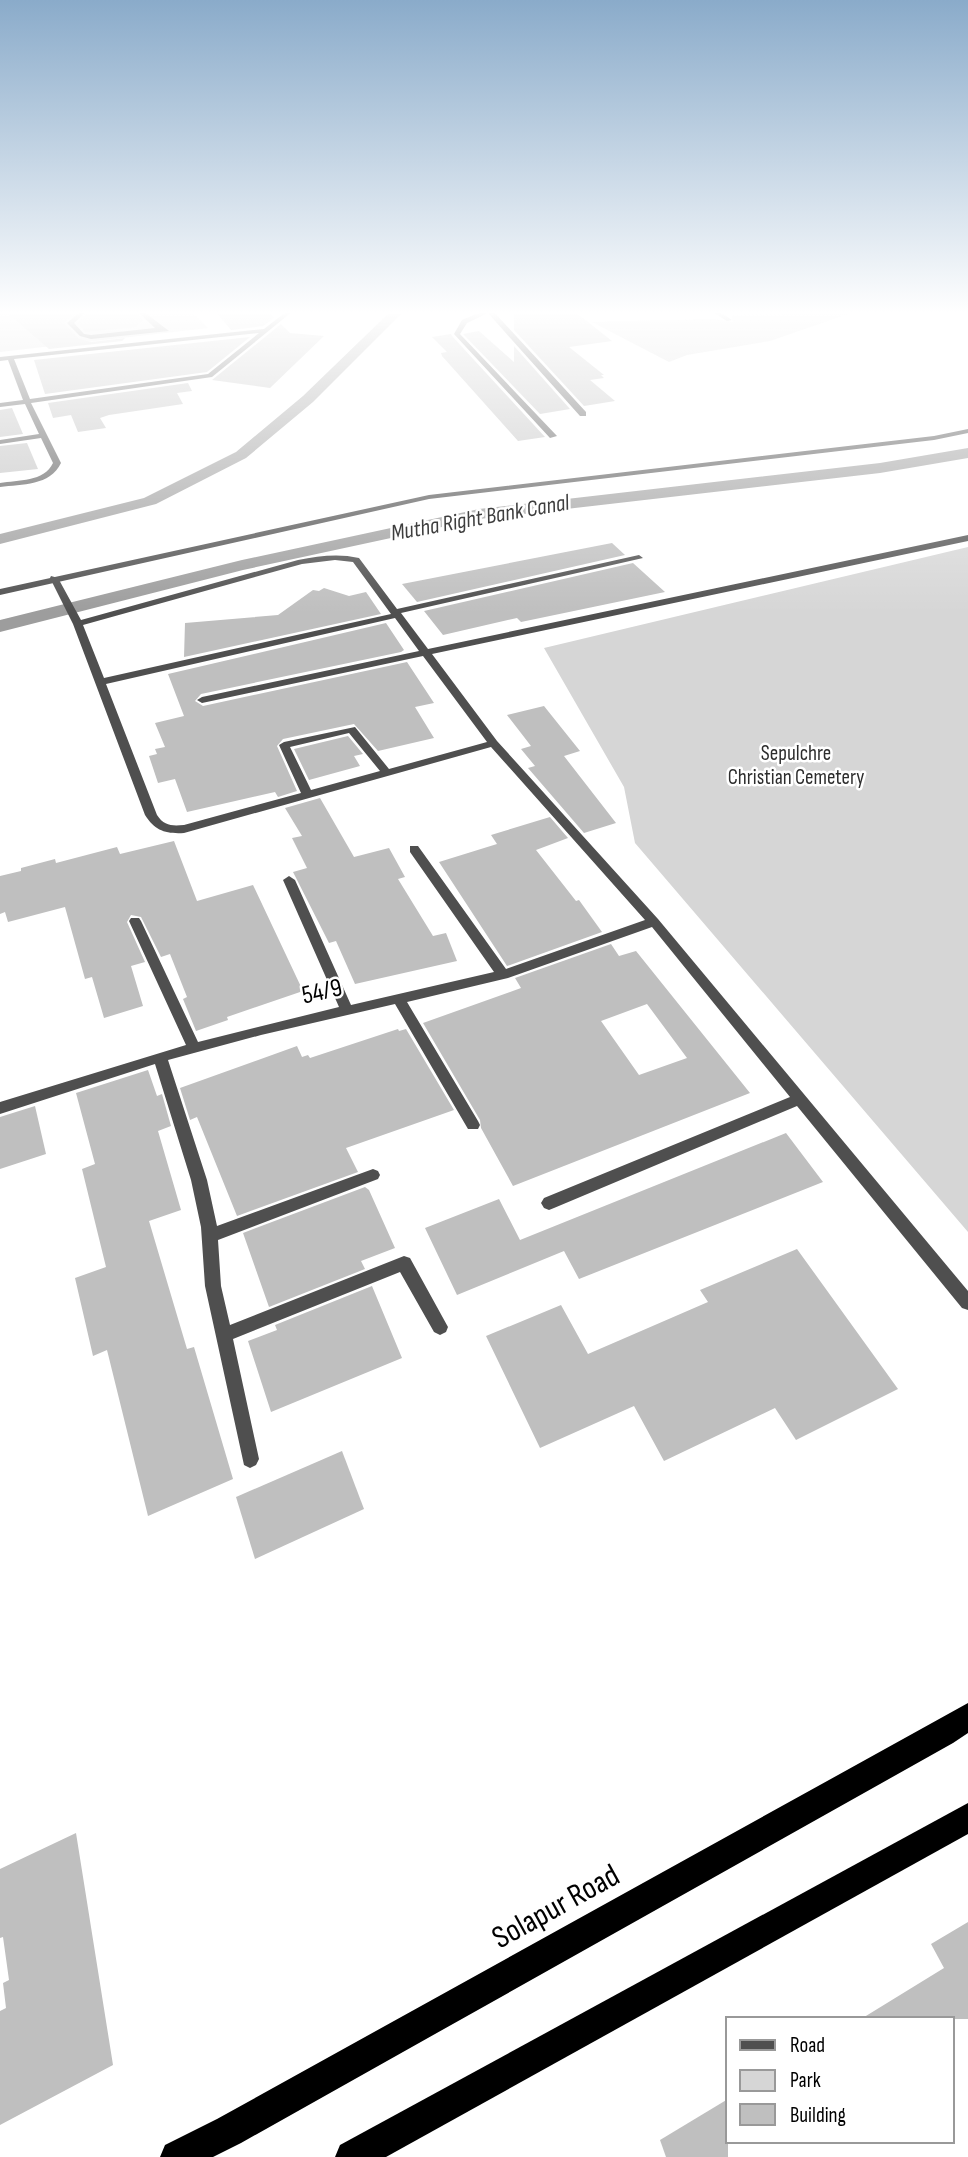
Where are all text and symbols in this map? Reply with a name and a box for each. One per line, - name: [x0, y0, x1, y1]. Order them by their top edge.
- water label: Mutha Right Bank Canal: [389, 488, 572, 547]
- park label: Sepulchre Christian Cemetery: [728, 741, 864, 790]
- street label: 54/9: [299, 972, 345, 1012]
- street label: Solapur Road: [486, 1856, 626, 1958]
- legend: [726, 2017, 954, 2143]
- text: Road: [790, 2033, 825, 2058]
- text: Park: [790, 2068, 821, 2093]
- text: Building: [790, 2103, 846, 2128]

